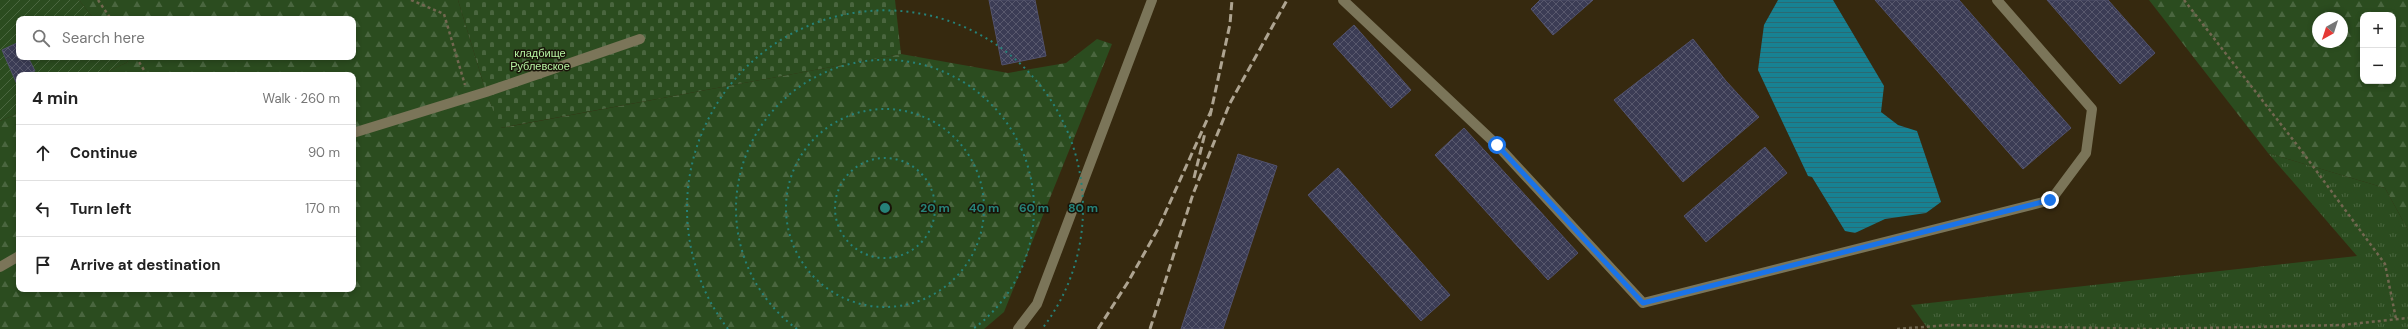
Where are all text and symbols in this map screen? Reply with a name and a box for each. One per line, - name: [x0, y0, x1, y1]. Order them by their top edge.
- north arrow: [2312, 12, 2348, 48]
- map controls: [2360, 12, 2396, 84]
- button: +: [2360, 12, 2396, 48]
- search box: [16, 16, 356, 60]
- icon: search: [30, 27, 52, 49]
- text: Search here: [62, 28, 145, 48]
- park label: кладбище Рублевское: [510, 46, 570, 73]
- button: −: [2360, 48, 2396, 84]
- text: 4 min: [32, 87, 78, 109]
- text: Walk · 260 m: [262, 90, 340, 107]
- route start: [1488, 136, 1506, 154]
- icon: ahead: [32, 142, 54, 164]
- text: Continue: [70, 143, 138, 163]
- text: 90 m: [308, 144, 340, 161]
- route end: [2041, 191, 2059, 209]
- icon: left: [32, 198, 54, 220]
- text: Turn left: [70, 199, 131, 219]
- text: 170 m: [305, 200, 340, 217]
- text: 20 m: [920, 200, 950, 216]
- text: 40 m: [969, 200, 999, 216]
- text: 60 m: [1019, 200, 1049, 216]
- text: 80 m: [1068, 200, 1098, 216]
- centre of rings: [878, 201, 892, 215]
- icon: arrive: [32, 254, 54, 276]
- text: Arrive at destination: [70, 255, 221, 275]

